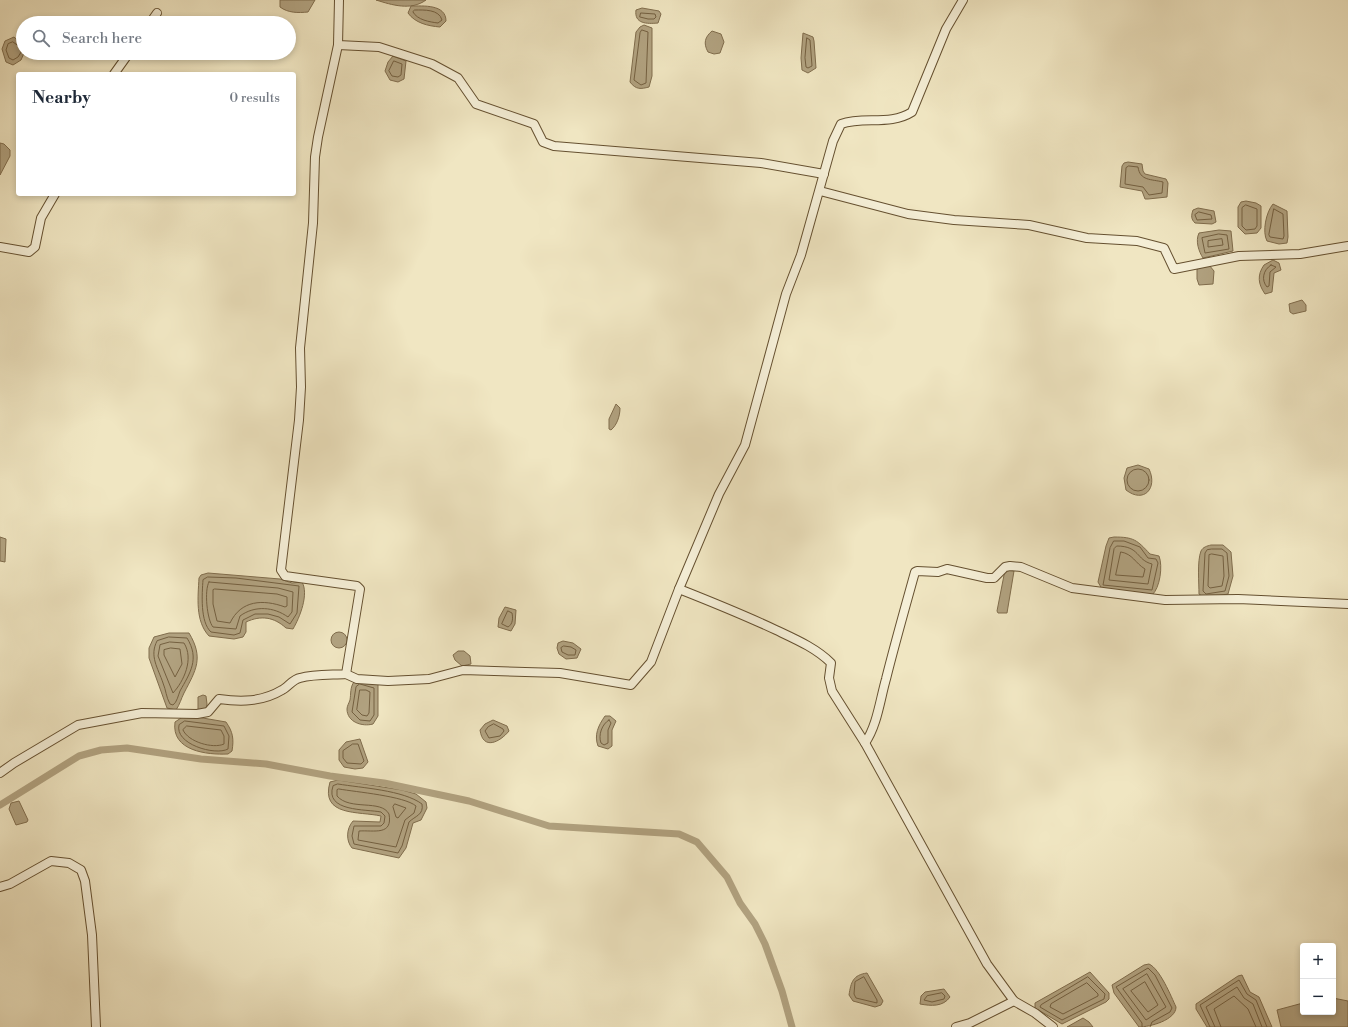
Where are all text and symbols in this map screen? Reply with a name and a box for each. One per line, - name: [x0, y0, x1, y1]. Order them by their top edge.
- search box: [16, 16, 296, 60]
- icon: search: [30, 27, 52, 49]
- text: Search here: [62, 29, 142, 48]
- text: Nearby: [32, 87, 91, 109]
- text: 0 results: [229, 90, 280, 106]
- map controls: [1300, 943, 1336, 1015]
- button: +: [1300, 943, 1336, 979]
- button: −: [1300, 979, 1336, 1015]

